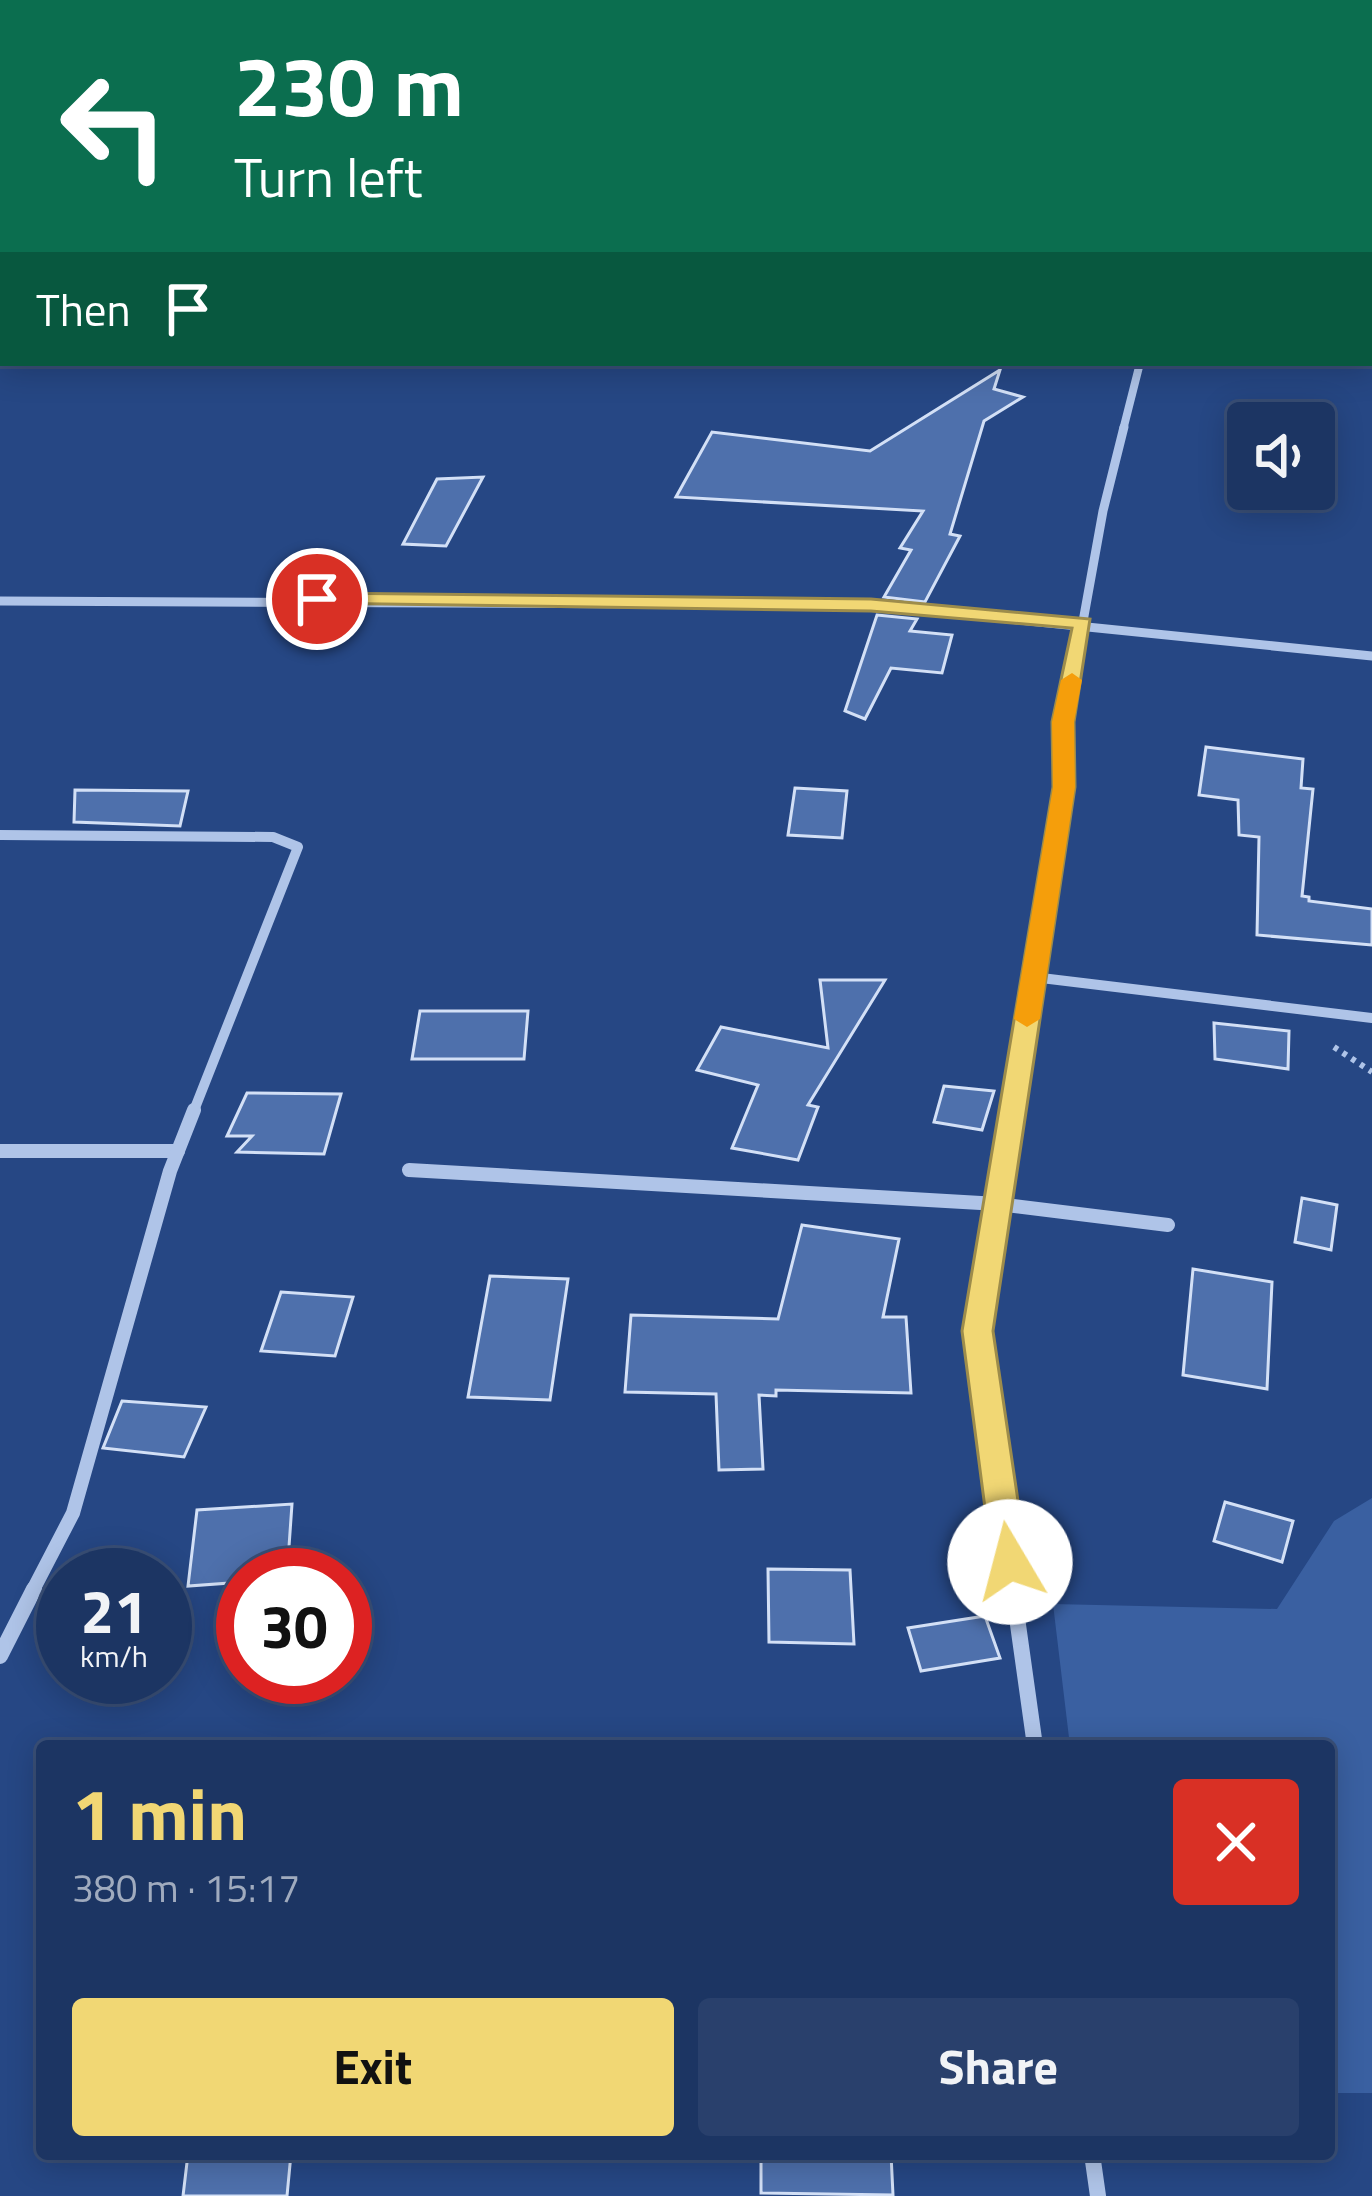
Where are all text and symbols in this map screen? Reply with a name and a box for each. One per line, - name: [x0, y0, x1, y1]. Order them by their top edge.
- text: 230 m: [234, 21, 464, 149]
- icon: left: [36, 48, 192, 204]
- text: Turn left: [234, 136, 423, 218]
- text: Then: [36, 275, 131, 343]
- icon: arrive: [155, 276, 221, 342]
- map controls: [1227, 402, 1335, 510]
- button: sound: [1227, 402, 1335, 510]
- pin: [266, 548, 368, 650]
- icon: arrive: [284, 566, 350, 632]
- position arrow: [947, 1499, 1073, 1625]
- speed limit sign: 30: [216, 1548, 372, 1704]
- text: 21: [80, 1565, 148, 1656]
- text: km/h: [80, 1633, 148, 1679]
- text: 1 min: [72, 1758, 247, 1868]
- button: close: [1173, 1779, 1299, 1905]
- text: 380 m · 15:17: [72, 1858, 300, 1917]
- button: Exit: [72, 1998, 674, 2136]
- button: Share: [698, 1998, 1299, 2136]

